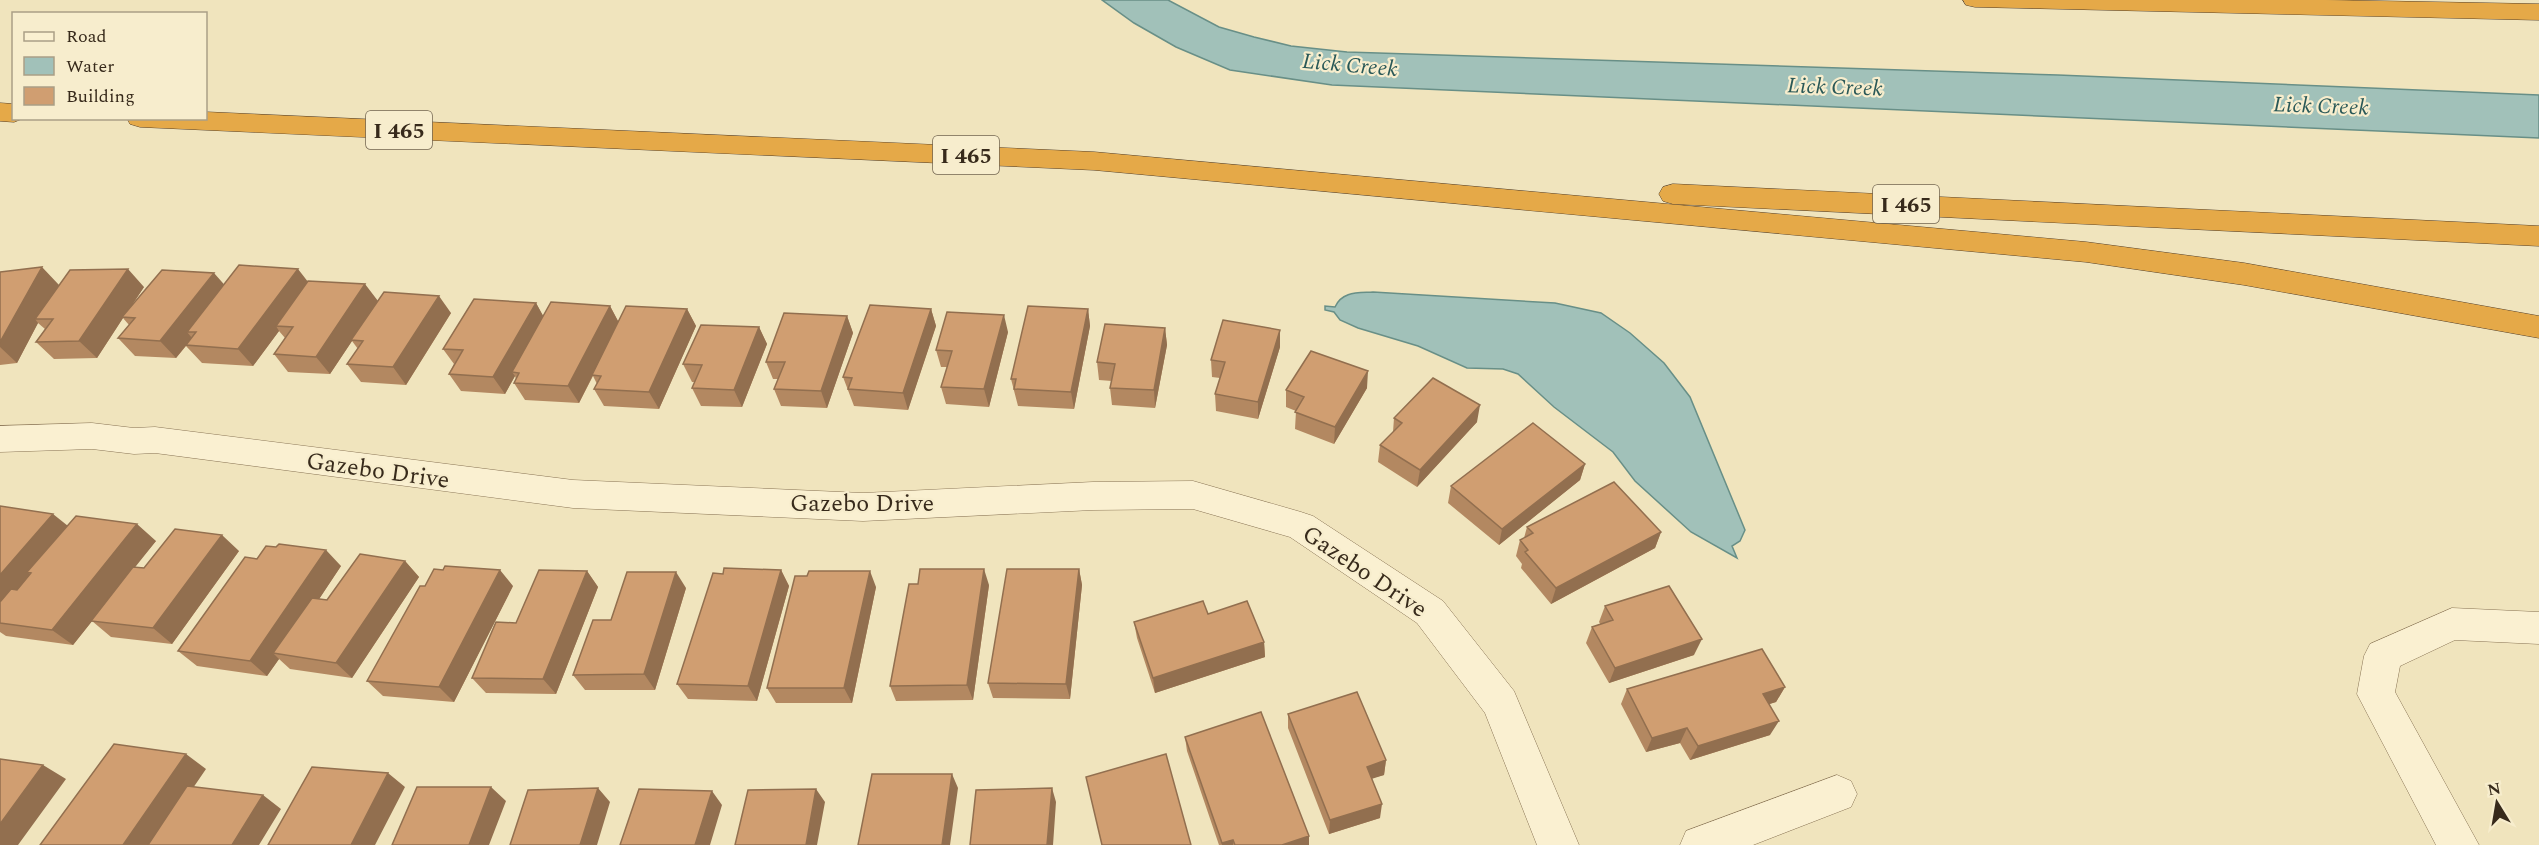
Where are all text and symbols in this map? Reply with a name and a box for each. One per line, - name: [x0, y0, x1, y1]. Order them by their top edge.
- legend: [12, 12, 207, 120]
- text: Road: [66, 23, 107, 50]
- water label: Lick Creek: [1301, 45, 1399, 86]
- text: Water: [66, 53, 114, 80]
- water label: Lick Creek: [1787, 69, 1883, 106]
- text: Building: [66, 83, 135, 110]
- water label: Lick Creek: [2273, 88, 2369, 125]
- road number: I 465: [366, 111, 432, 149]
- road number: I 465: [933, 136, 999, 174]
- road number: I 465: [1873, 185, 1939, 223]
- street label: Gazebo Drive: [304, 443, 452, 499]
- street label: Gazebo Drive: [790, 486, 934, 522]
- street label: Gazebo Drive: [1295, 517, 1434, 627]
- north arrow: [2467, 773, 2527, 833]
- text: N: [2486, 776, 2503, 802]

